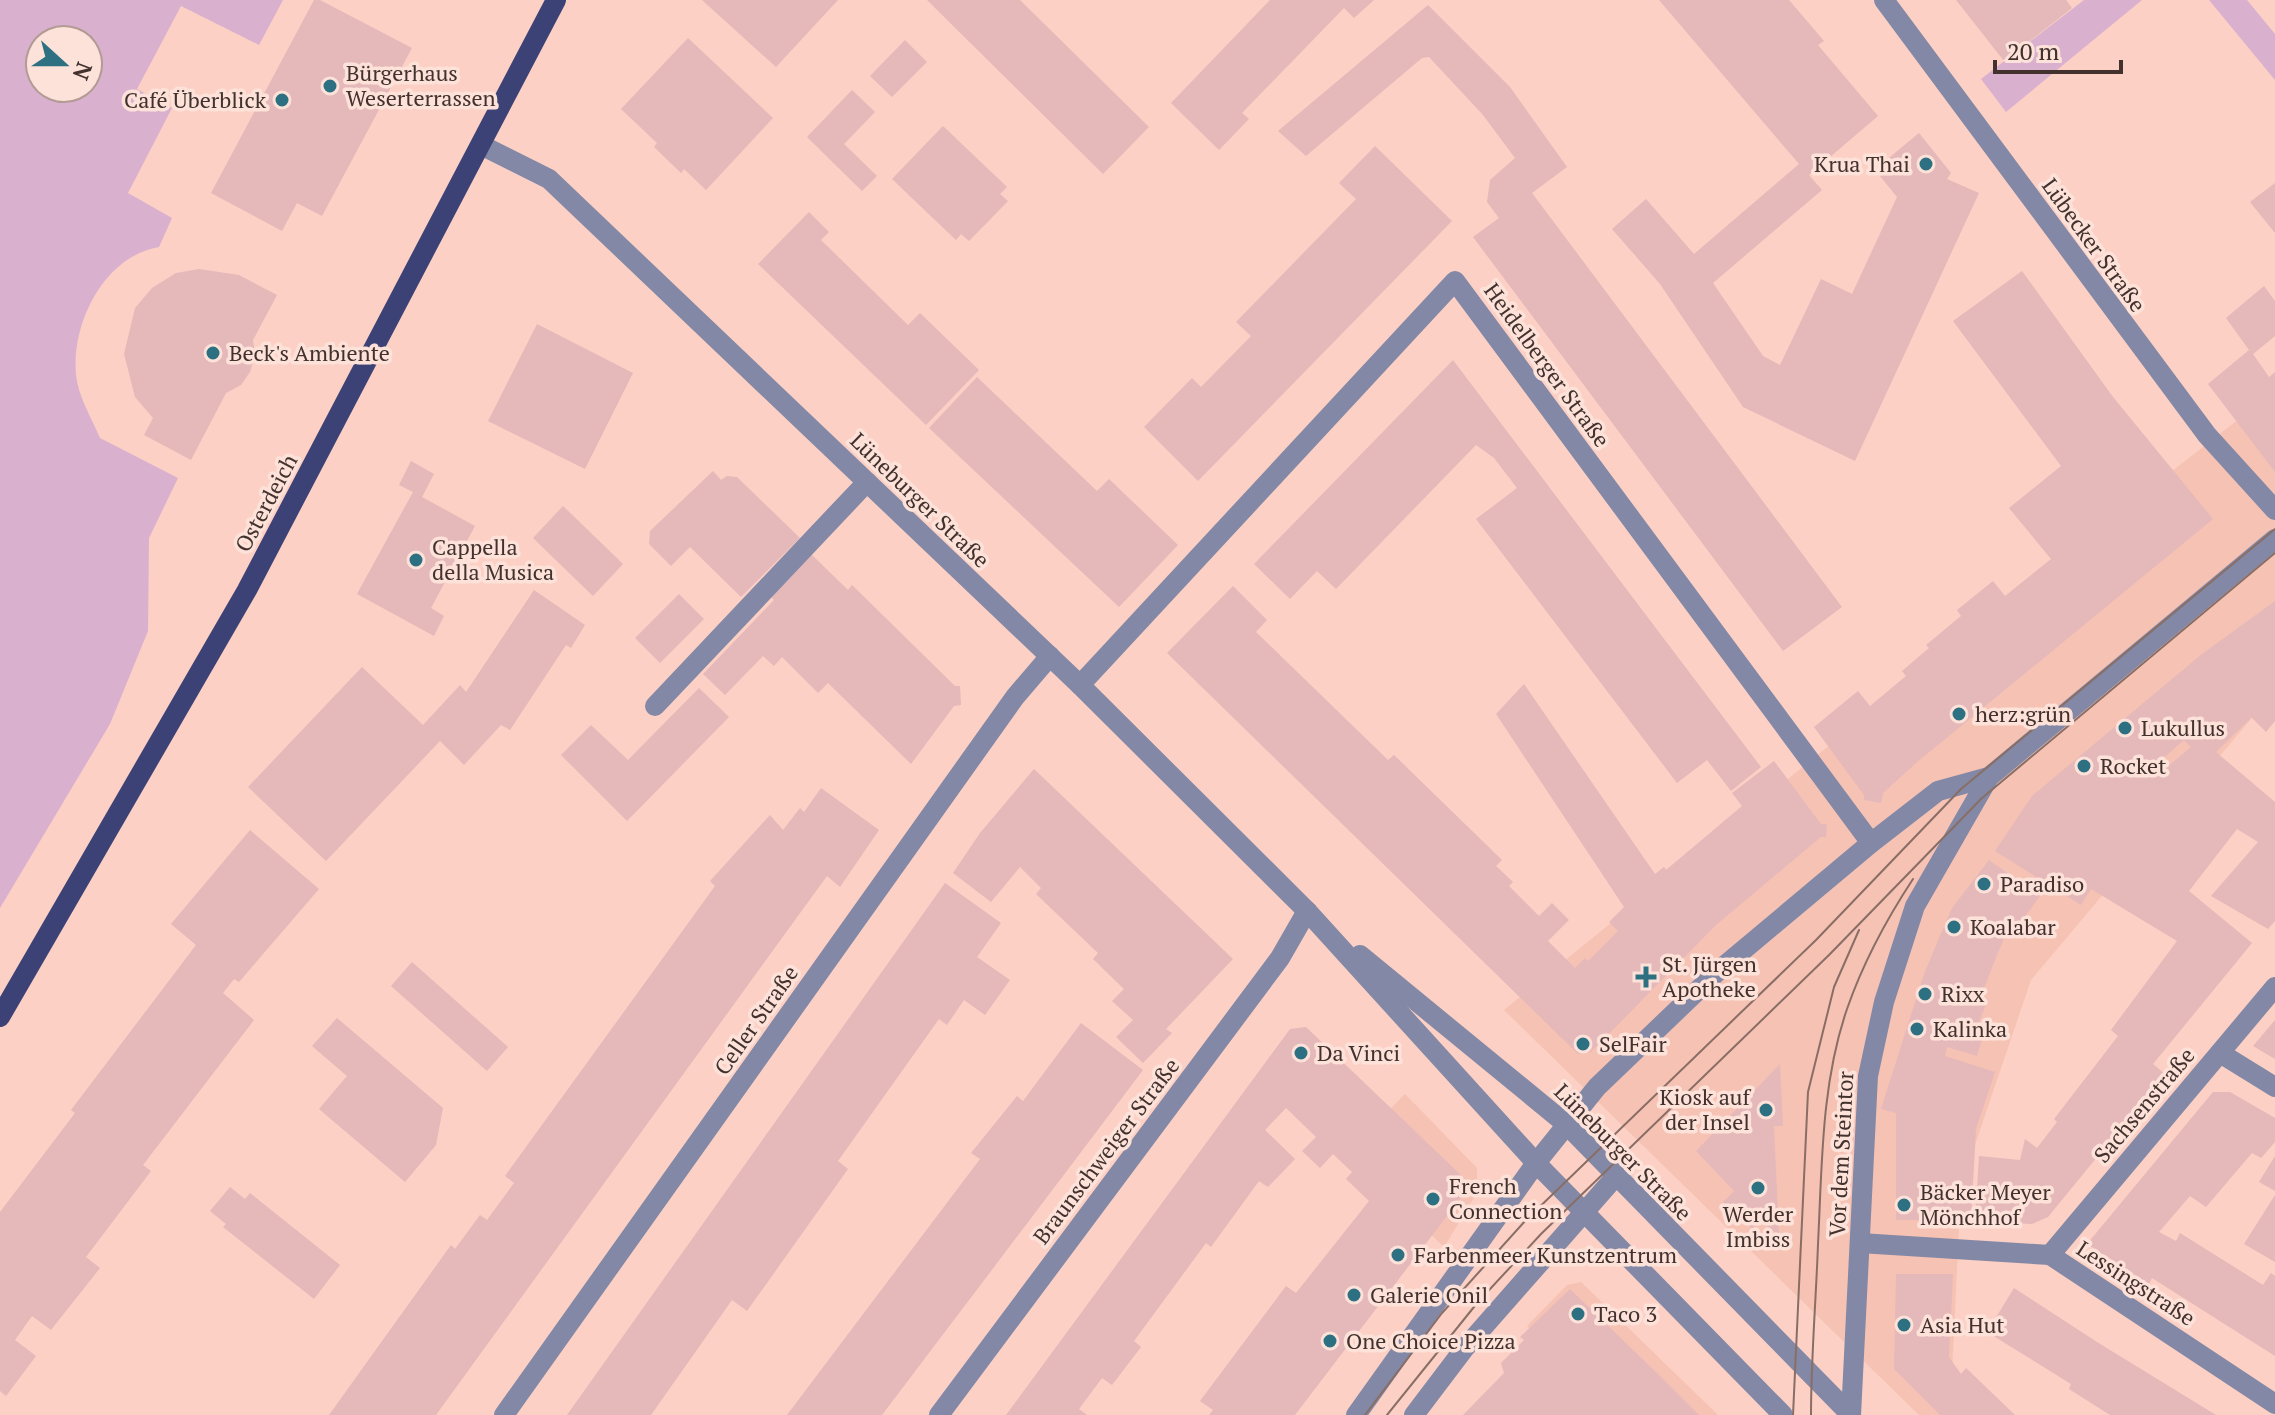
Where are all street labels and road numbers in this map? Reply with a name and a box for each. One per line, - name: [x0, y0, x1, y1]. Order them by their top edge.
- street label: Lübecker Straße: [2036, 172, 2153, 317]
- street label: Heidelberger Straße: [1478, 277, 1617, 453]
- street label: Lüneburger Straße: [844, 426, 996, 574]
- street label: Osterdeich: [228, 449, 303, 557]
- street label: Celler Straße: [707, 959, 804, 1080]
- street label: Sachsenstraße: [2087, 1041, 2200, 1168]
- street label: Braunschweiger Straße: [1026, 1052, 1185, 1250]
- street label: Vor dem Steintor: [1822, 1070, 1859, 1238]
- street label: Lüneburger Straße: [1548, 1077, 1698, 1227]
- street label: Lessingstraße: [2071, 1233, 2201, 1332]

